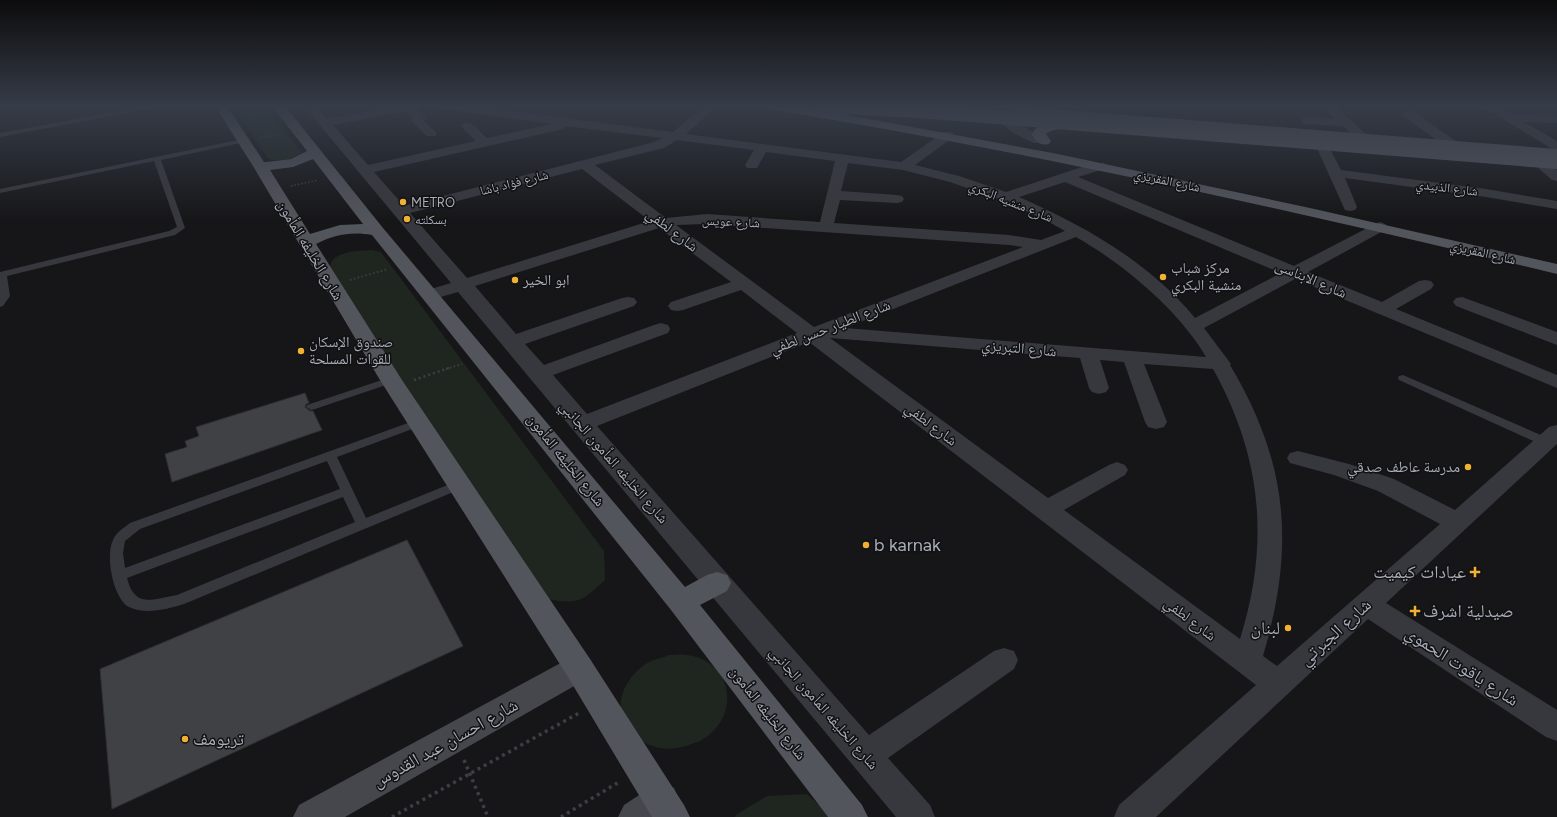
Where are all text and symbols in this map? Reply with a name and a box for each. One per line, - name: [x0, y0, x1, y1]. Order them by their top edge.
- street label: شارع المقريزي: [1132, 166, 1201, 198]
- street label: شارع فؤاد باشا: [478, 167, 550, 200]
- street label: شارع الذبيدي: [1415, 176, 1479, 202]
- street label: شارع منشيه البكري: [966, 178, 1055, 228]
- place label: METRO: [411, 195, 455, 210]
- street label: شارع الخليفه المأمون: [272, 197, 347, 304]
- marker: METRO: [398, 197, 408, 207]
- street label: شارع لطفي: [641, 204, 702, 258]
- place label: بسكلته: [415, 212, 447, 227]
- street label: شارع عويس: [701, 212, 760, 233]
- marker: بسكلته: [402, 214, 412, 224]
- street label: شارع المقريزي: [1448, 238, 1517, 271]
- street label: شارع الابناسى: [1272, 256, 1350, 303]
- place label: مركز شباب منشية البكري: [1171, 259, 1242, 297]
- place label: ابو الخير: [522, 271, 570, 289]
- marker: مركز شباب منشية البكري: [1158, 272, 1168, 282]
- marker: ابو الخير: [510, 275, 520, 285]
- street label: شارع الطيار حسن لطفي: [767, 296, 894, 361]
- place label: صندوق الإسكان للقوات المسلحة: [309, 333, 393, 368]
- street label: شارع التبريزي: [980, 336, 1057, 363]
- marker: صندوق الإسكان للقوات المسلحة: [296, 346, 306, 356]
- street label: شارع الخليفه المأمون الجانبي: [554, 397, 672, 529]
- street label: شارع لطفي: [900, 398, 961, 452]
- street label: شارع الخليفه المأمون: [522, 410, 609, 511]
- place label: مدرسة عاطف صدقي: [1347, 458, 1460, 479]
- marker: مدرسة عاطف صدقي: [1463, 462, 1473, 472]
- place label: b karnak: [874, 534, 941, 556]
- marker: b karnak: [861, 540, 871, 550]
- place label: عيادات كيميت: [1373, 561, 1466, 583]
- marker: عيادات كيميت: [1469, 566, 1481, 578]
- street label: شارع لطفي: [1159, 593, 1220, 647]
- street label: شارع الجبرتي: [1294, 594, 1378, 673]
- place label: صيدلية اشرف: [1423, 600, 1514, 622]
- marker: صيدلية اشرف: [1410, 606, 1420, 616]
- place label: لبنان: [1251, 617, 1280, 639]
- street label: شارع ياقوت الحموي: [1399, 621, 1523, 714]
- marker: لبنان: [1283, 623, 1293, 633]
- street label: شارع الخليفه المأمون الجانبي: [766, 643, 882, 773]
- street label: شارع الخليفه المأمون: [726, 663, 810, 763]
- street label: شارع احسان عبد القدوس: [368, 694, 522, 792]
- place label: تريومف: [193, 728, 244, 750]
- marker: تريومف: [180, 734, 190, 744]

